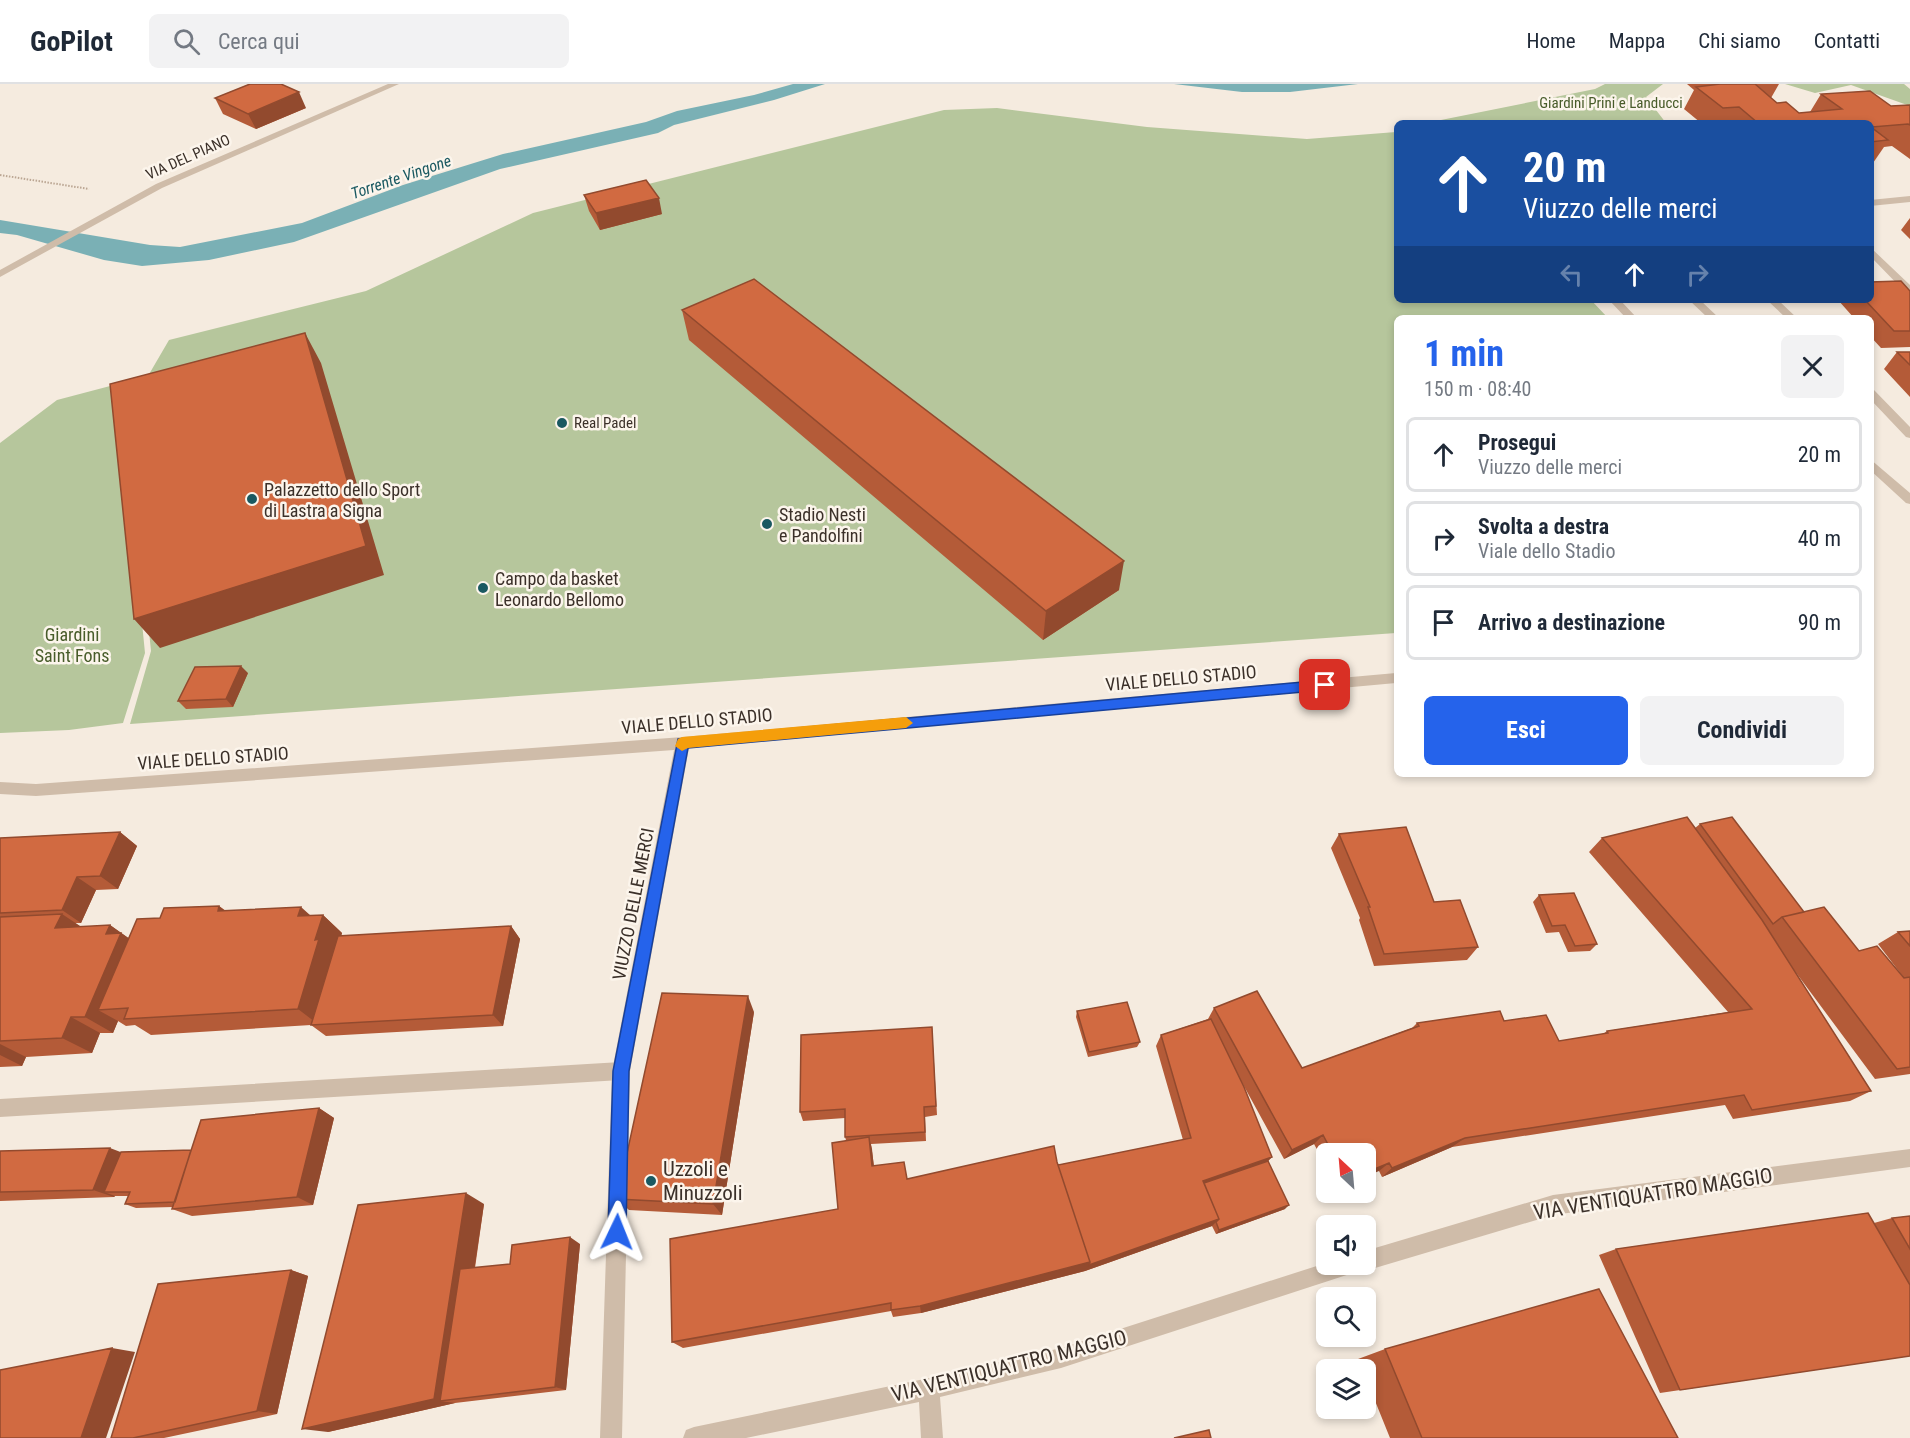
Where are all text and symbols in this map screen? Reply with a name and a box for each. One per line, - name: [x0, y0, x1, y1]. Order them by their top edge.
- search box: [149, 14, 569, 68]
- text: GoPilot: [30, 25, 113, 58]
- icon: search: [170, 25, 203, 58]
- text: Cerca qui: [218, 29, 300, 54]
- text: Home: [1526, 29, 1576, 53]
- text: Mappa: [1609, 29, 1665, 53]
- text: Chi siamo: [1698, 29, 1781, 53]
- text: Contatti: [1814, 29, 1880, 53]
- park label: Giardini Prini e Landucci: [1539, 94, 1683, 112]
- street label: VIA DEL PIANO: [143, 130, 233, 184]
- text: 20 m: [1523, 143, 1606, 192]
- icon: ahead: [1424, 144, 1502, 222]
- water label: Torrente Vingone: [348, 151, 454, 203]
- text: Viuzzo delle merci: [1523, 193, 1718, 225]
- icon: left: [1555, 258, 1588, 291]
- icon: ahead: [1618, 258, 1651, 291]
- icon: right: [1681, 258, 1714, 291]
- text: 1 min: [1424, 333, 1504, 375]
- button: close: [1781, 335, 1844, 398]
- text: 150 m · 08:40: [1424, 377, 1531, 401]
- place label: Real Padel: [574, 414, 636, 432]
- marker: Real Padel: [555, 416, 569, 430]
- text: Prosegui: [1478, 430, 1556, 455]
- icon: ahead: [1427, 438, 1460, 471]
- text: 20 m: [1798, 442, 1841, 467]
- text: Viuzzo delle merci: [1478, 455, 1622, 479]
- place label: Palazzetto dello Sport di Lastra a Signa: [264, 479, 420, 521]
- marker: Palazzetto dello Sport di Lastra a Signa: [245, 492, 259, 506]
- place label: Stadio Nesti e Pandolfini: [779, 504, 866, 546]
- text: Svolta a destra: [1478, 514, 1609, 539]
- marker: Stadio Nesti e Pandolfini: [760, 517, 774, 531]
- icon: right: [1427, 522, 1460, 555]
- text: 40 m: [1798, 526, 1841, 551]
- text: Viale dello Stadio: [1478, 539, 1615, 563]
- place label: Campo da basket Leonardo Bellomo: [495, 568, 624, 610]
- marker: Campo da basket Leonardo Bellomo: [476, 581, 490, 595]
- icon: arrive: [1427, 606, 1460, 639]
- text: Arrivo a destinazione: [1478, 610, 1665, 635]
- text: 90 m: [1798, 610, 1841, 635]
- park label: Giardini Saint Fons: [35, 624, 109, 666]
- pin: [1299, 659, 1350, 710]
- street label: VIALE DELLO STADIO: [1105, 661, 1257, 695]
- icon: arrive: [1308, 668, 1341, 701]
- button: Esci: [1424, 696, 1628, 765]
- button: Condividi: [1640, 696, 1844, 765]
- street label: VIALE DELLO STADIO: [621, 704, 773, 738]
- street label: VIALE DELLO STADIO: [137, 742, 289, 774]
- street label: VIUZZO DELLE MERCI: [608, 826, 658, 982]
- north arrow: [1316, 1143, 1376, 1203]
- map controls: [1316, 1143, 1376, 1419]
- place label: Uzzoli e Minuzzoli: [663, 1157, 742, 1205]
- street label: VIA VENTIQUATTRO MAGGIO: [1532, 1163, 1774, 1225]
- marker: Uzzoli e Minuzzoli: [644, 1174, 658, 1188]
- position arrow: [585, 1200, 649, 1264]
- button: sound: [1316, 1215, 1376, 1275]
- button: search: [1316, 1287, 1376, 1347]
- street label: VIA VENTIQUATTRO MAGGIO: [889, 1325, 1129, 1407]
- button: layers: [1316, 1359, 1376, 1419]

